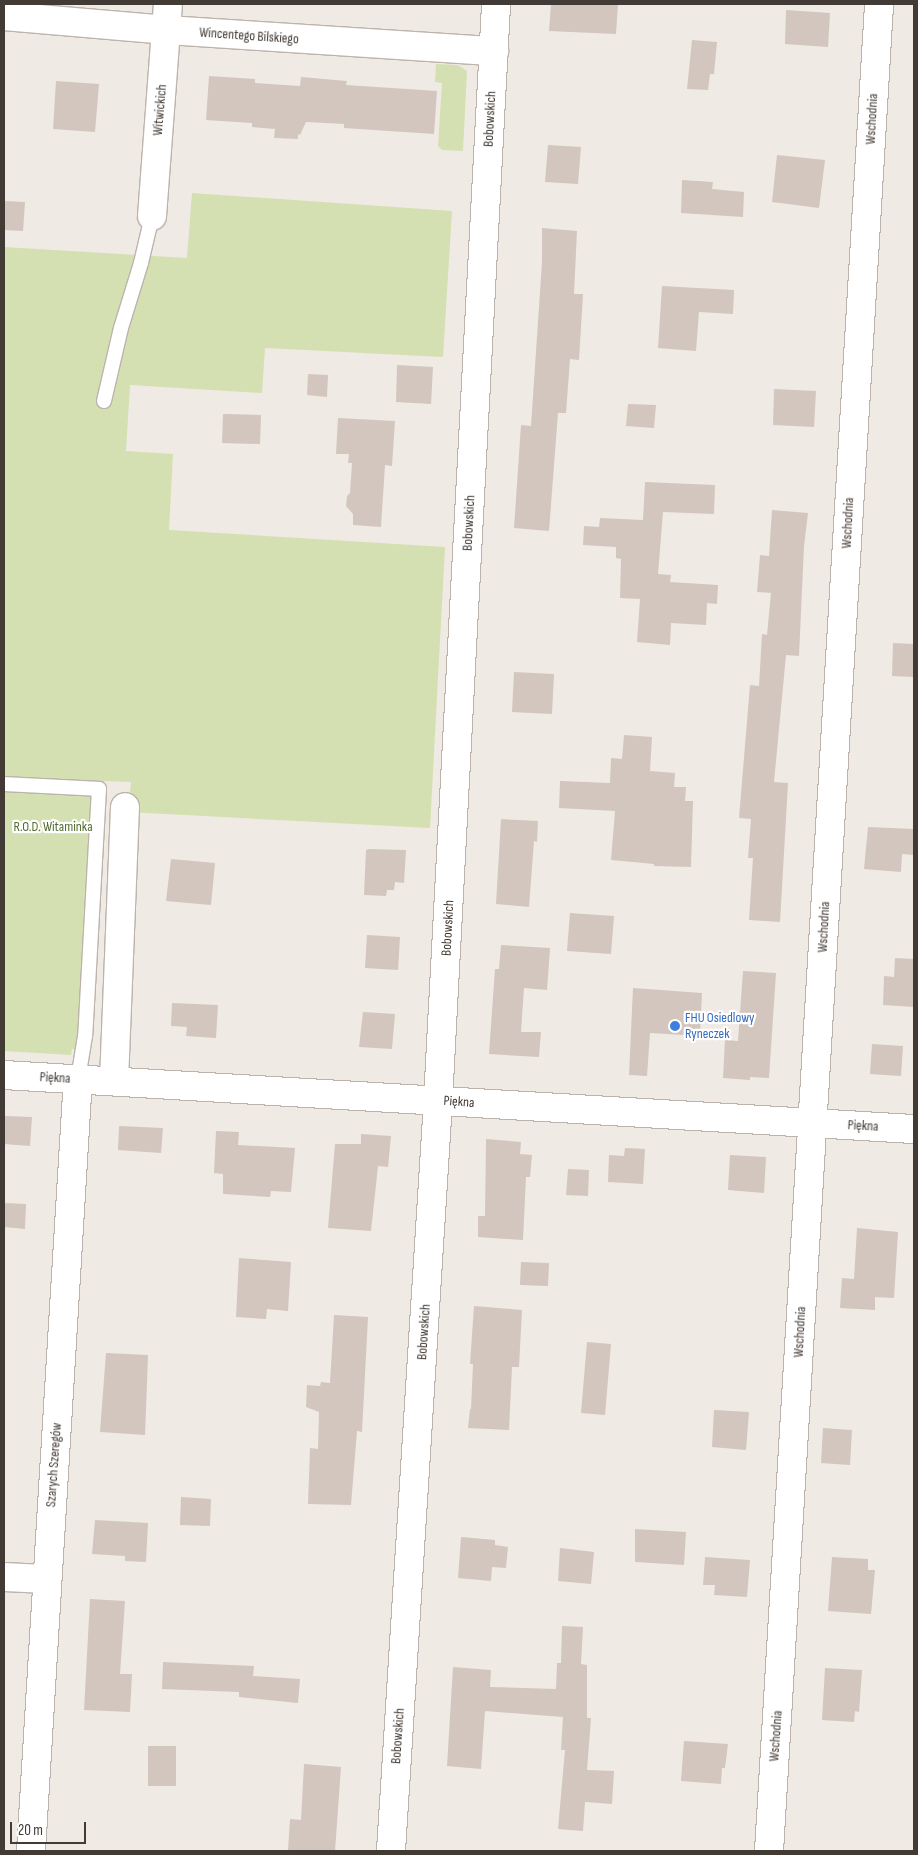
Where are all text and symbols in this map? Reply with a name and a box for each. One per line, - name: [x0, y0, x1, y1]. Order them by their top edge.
- street label: Wincentego Bilskiego: [199, 24, 299, 48]
- street label: Witwickich: [149, 84, 171, 136]
- street label: Bobowskich: [480, 91, 500, 147]
- street label: Wschodnia: [862, 93, 882, 145]
- street label: Bobowskich: [459, 495, 479, 551]
- street label: Wschodnia: [838, 497, 858, 549]
- park label: R.O.D. Witaminka: [13, 819, 93, 835]
- street label: Bobowskich: [438, 900, 458, 956]
- street label: Wschodnia: [814, 901, 834, 953]
- place label: FHU Osiedlowy Ryneczek: [685, 1010, 754, 1042]
- marker: FHU Osiedlowy Ryneczek: [669, 1020, 681, 1032]
- street label: Piękna: [39, 1069, 71, 1087]
- street label: Piękna: [443, 1093, 475, 1111]
- street label: Piękna: [847, 1117, 879, 1135]
- street label: Bobowskich: [414, 1303, 434, 1361]
- street label: Wschodnia: [790, 1306, 810, 1358]
- street label: Szarych Szeregów: [43, 1422, 65, 1508]
- street label: Bobowskich: [388, 1707, 408, 1765]
- street label: Wschodnia: [766, 1710, 786, 1762]
- scale bar: [12, 1812, 89, 1844]
- text: 20 m: [18, 1821, 43, 1840]

